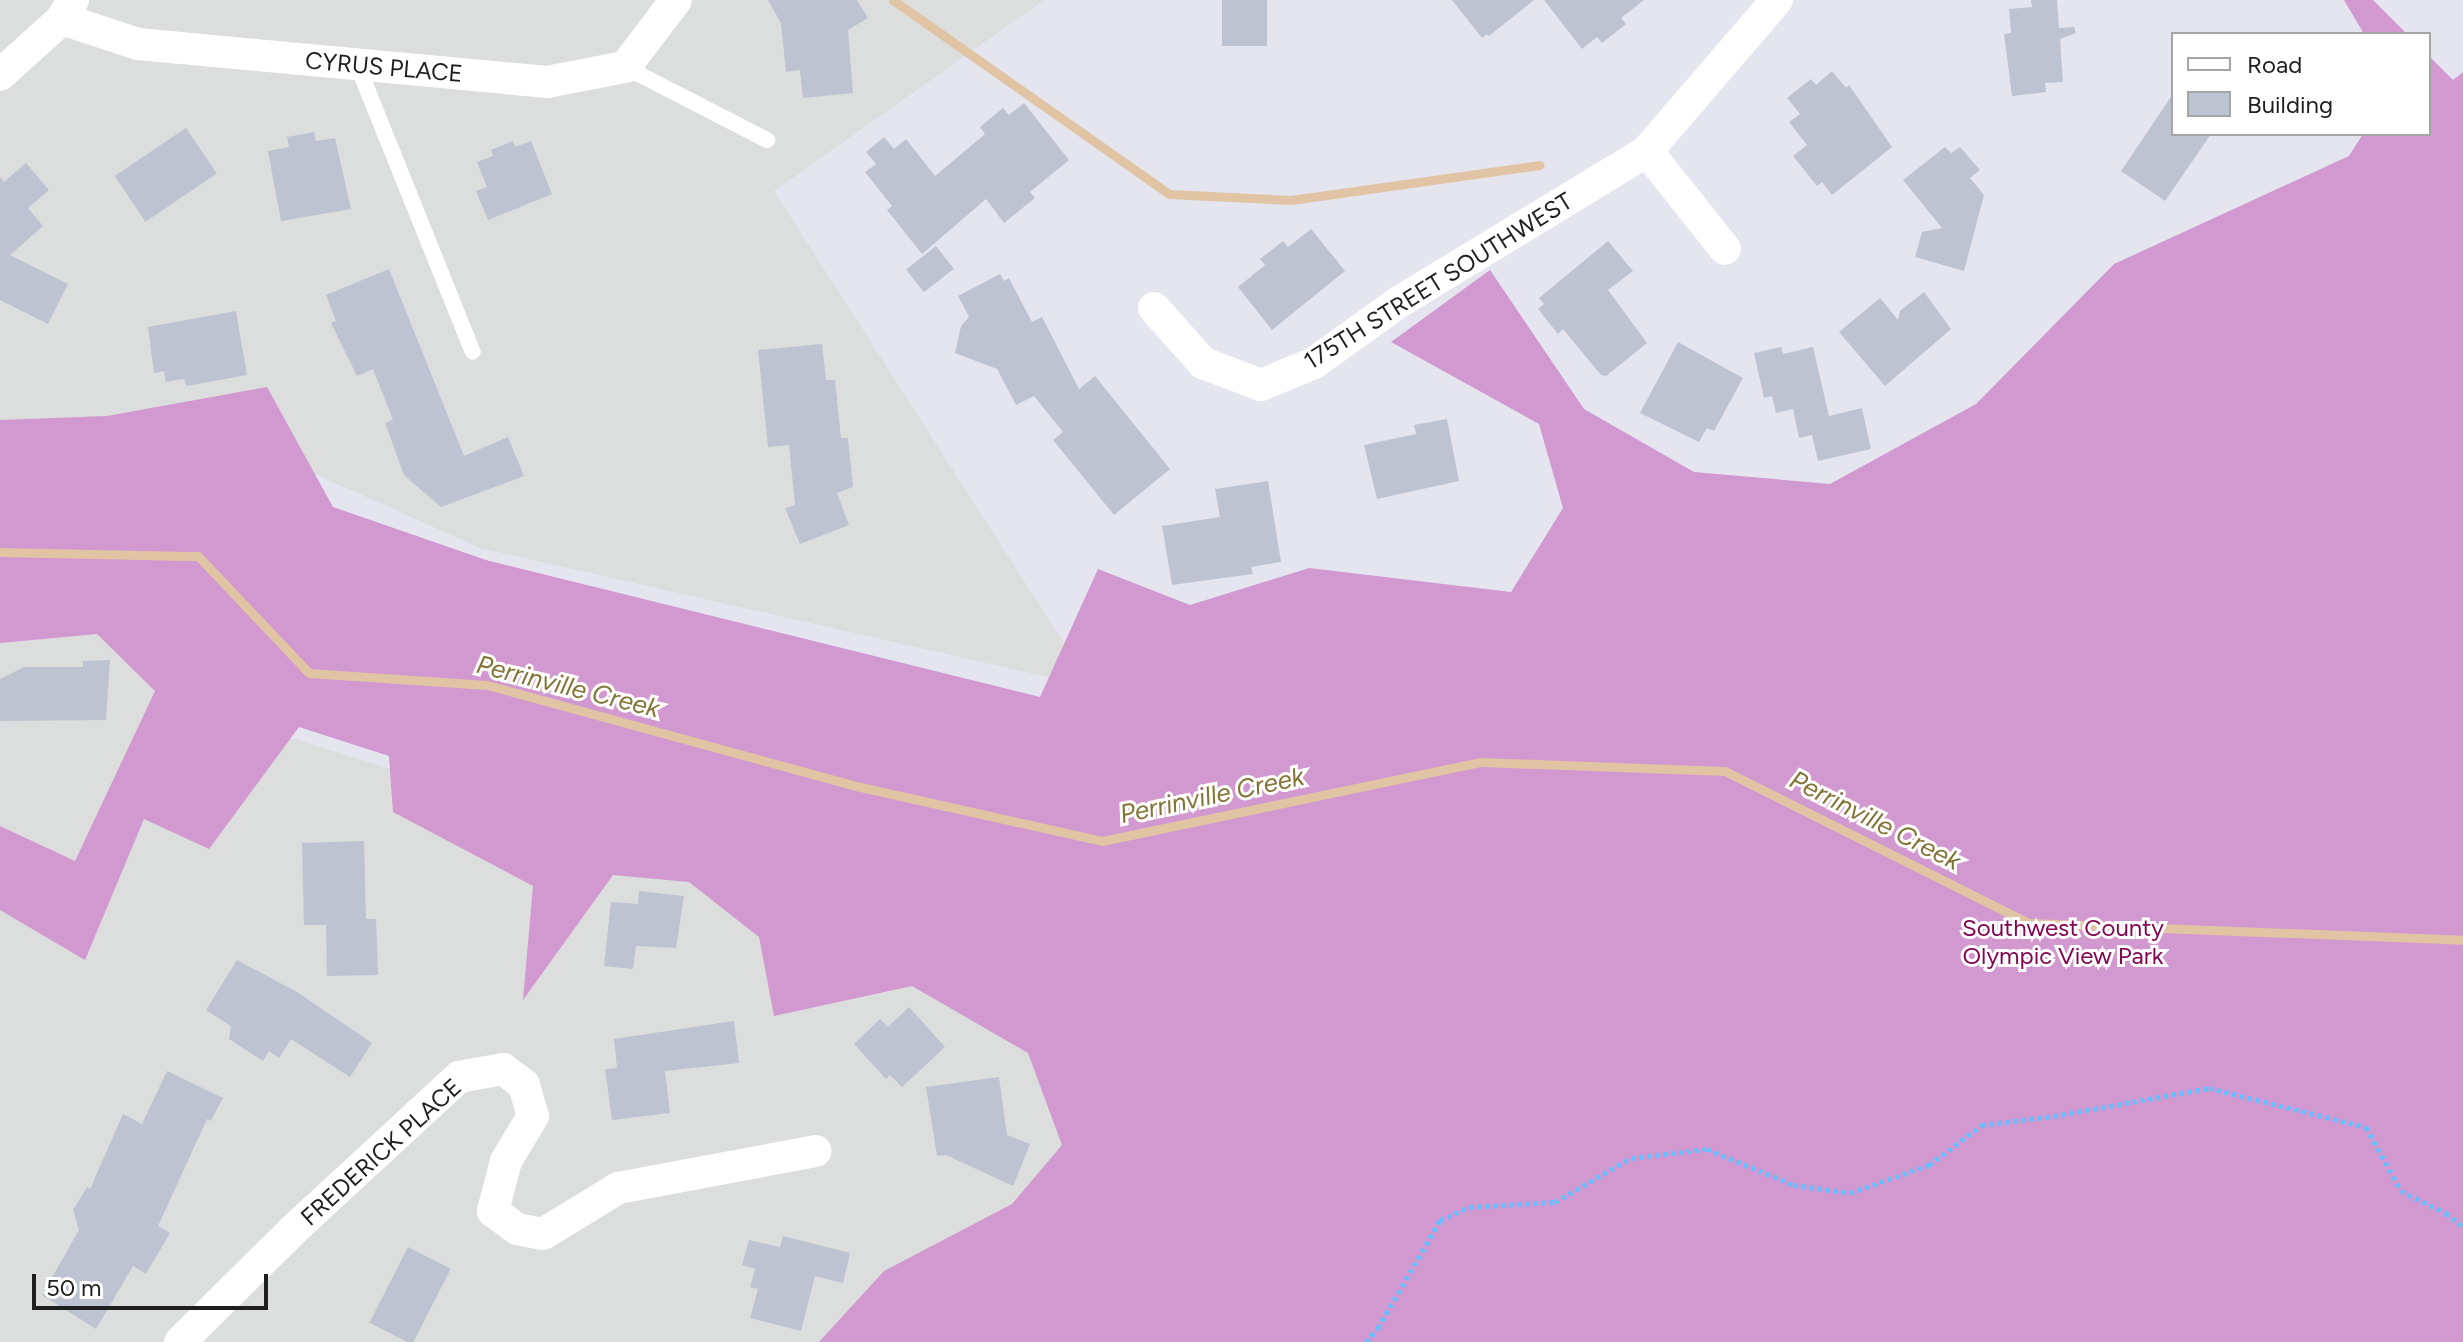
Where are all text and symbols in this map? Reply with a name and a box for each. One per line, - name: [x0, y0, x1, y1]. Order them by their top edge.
- legend: [2171, 32, 2431, 136]
- street label: CYRUS PLACE: [304, 46, 464, 88]
- text: Road: [2247, 50, 2302, 79]
- text: Building: [2247, 90, 2333, 119]
- street label: 175TH STREET SOUTHWEST: [1298, 186, 1578, 376]
- water label: Perrinville Creek: [473, 649, 663, 725]
- water label: Perrinville Creek: [1117, 761, 1307, 831]
- water label: Perrinville Creek: [1784, 765, 1966, 877]
- park label: Southwest County Olympic View Park: [1962, 914, 2164, 970]
- street label: FREDERICK PLACE: [295, 1072, 467, 1232]
- scale bar: [36, 1258, 272, 1308]
- text: 50 m: [46, 1273, 102, 1302]

